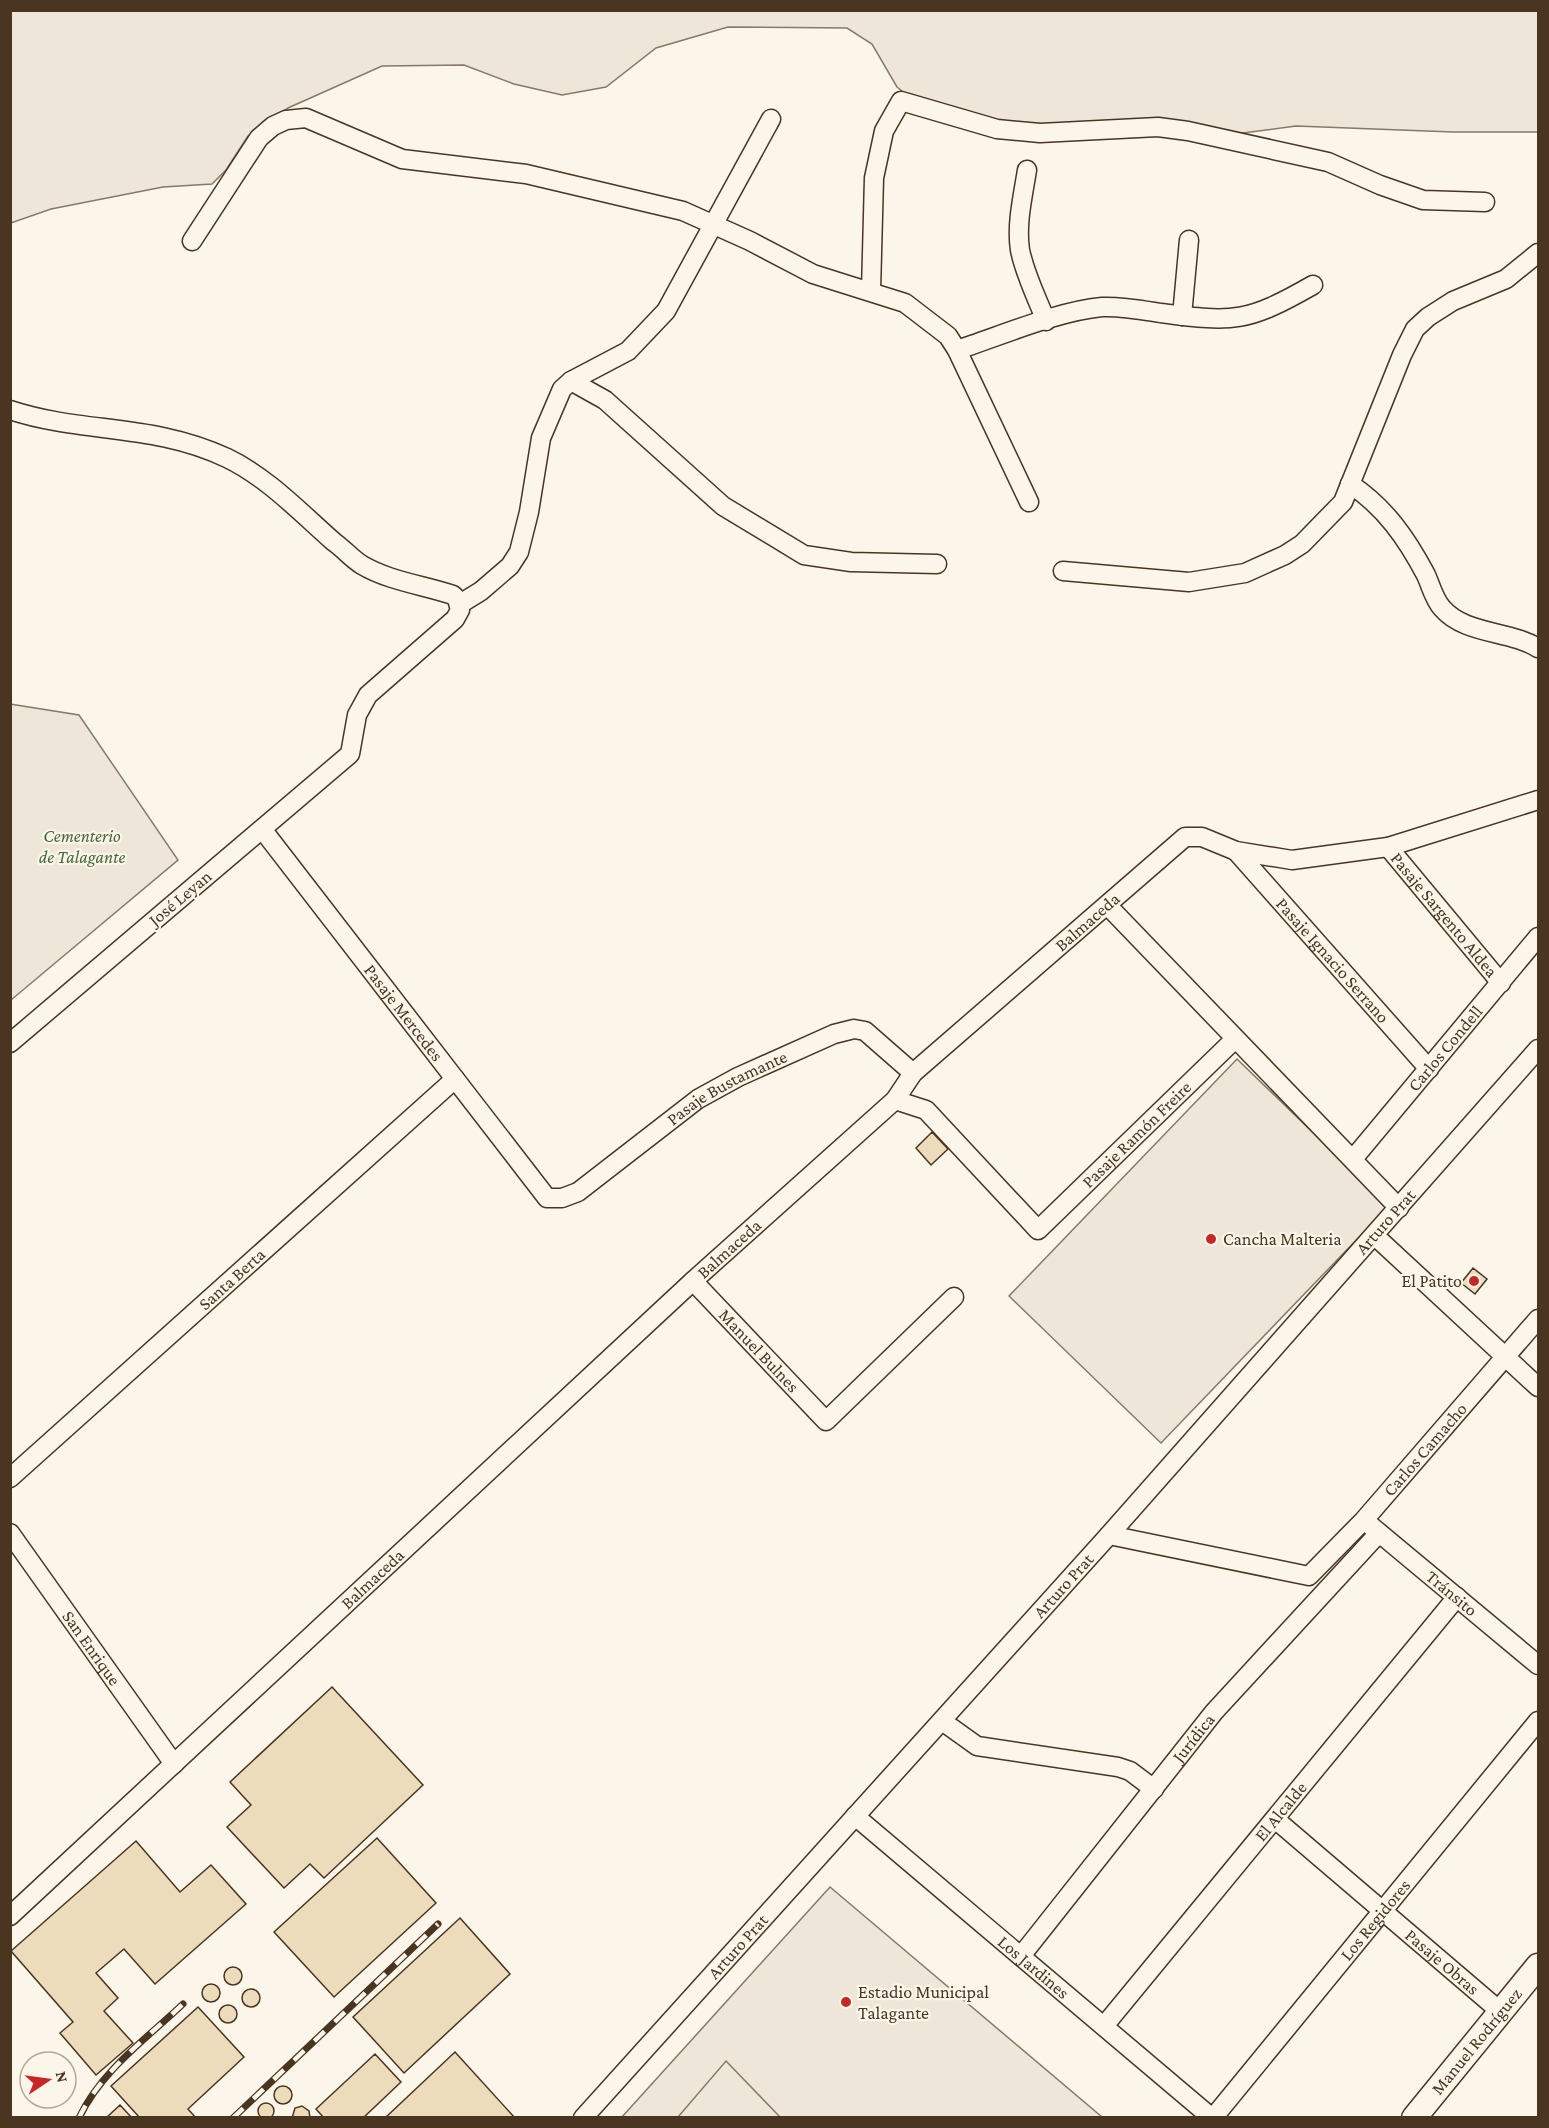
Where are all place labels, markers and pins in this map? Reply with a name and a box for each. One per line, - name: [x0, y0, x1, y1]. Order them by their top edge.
- place label: Cancha Malteria: [1223, 1229, 1341, 1249]
- marker: Cancha Malteria: [1204, 1232, 1218, 1246]
- place label: El Patito: [1402, 1271, 1462, 1291]
- marker: El Patito: [1467, 1274, 1481, 1288]
- place label: Estadio Municipal Talagante: [858, 1982, 989, 2023]
- marker: Estadio Municipal Talagante: [839, 1995, 853, 2009]

